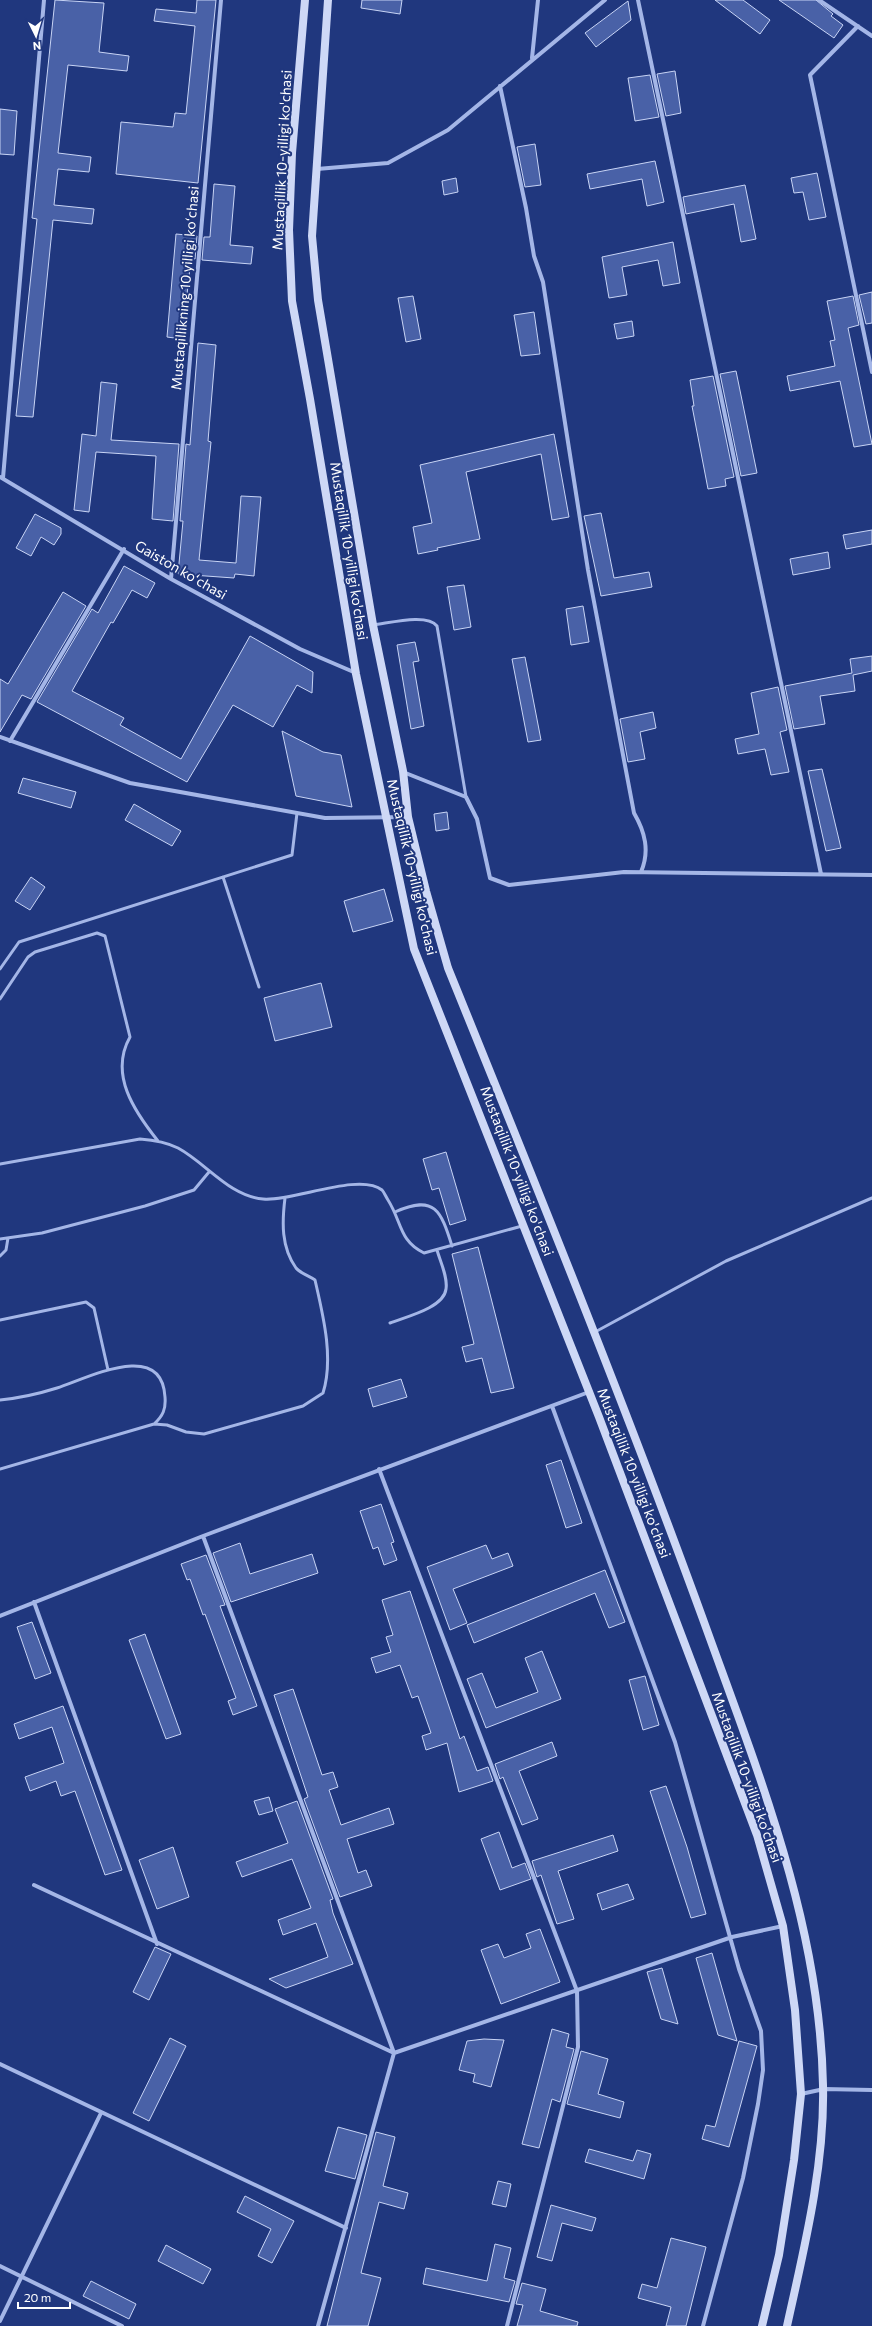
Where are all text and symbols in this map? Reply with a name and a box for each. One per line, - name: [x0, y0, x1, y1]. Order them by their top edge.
- north arrow: [16, 16, 56, 56]
- text: N: [32, 40, 42, 53]
- street label: Mustaqillik 10-yilligi ko'chasi: [268, 69, 295, 251]
- street label: Mustaqillikning 10 yilligi koʻchasi: [167, 185, 202, 391]
- street label: Mustaqillik 10-yilligi ko'chasi: [327, 460, 372, 641]
- street label: Gaiston koʻchasi: [132, 536, 230, 603]
- street label: Mustaqillik 10-yilligi ko'chasi: [384, 777, 441, 957]
- street label: Mustaqillik 10-yilligi ko'chasi: [477, 1084, 558, 1258]
- street label: Mustaqillik 10-yilligi ko'chasi: [594, 1386, 675, 1560]
- street label: Mustaqillik 10-yilligi ko'chasi: [709, 1689, 786, 1865]
- scale bar: [18, 2284, 70, 2310]
- text: 20 m: [24, 2290, 51, 2304]

